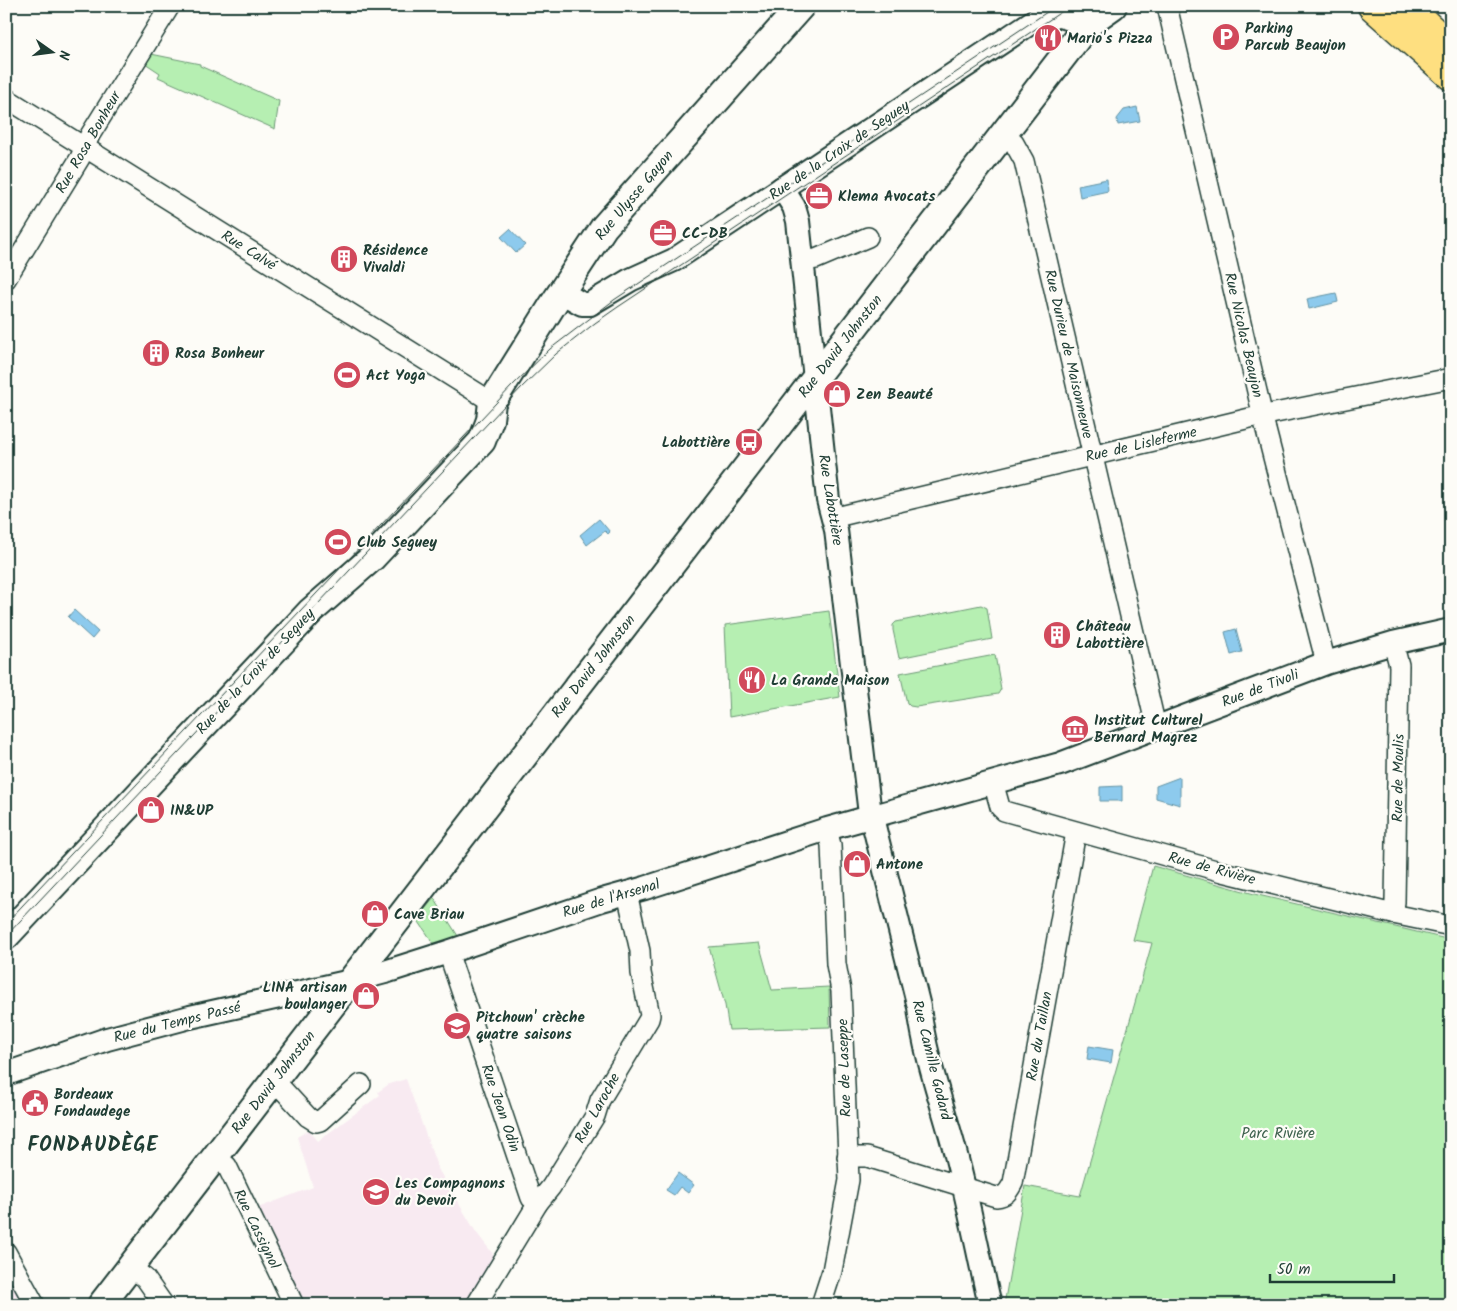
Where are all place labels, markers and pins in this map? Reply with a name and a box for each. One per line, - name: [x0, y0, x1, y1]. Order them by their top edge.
- place label: Parking Parcub Beaujon: [1245, 17, 1346, 58]
- parking icon: Parking Parcub Beaujon: [1211, 22, 1241, 52]
- restaurant icon: Mario's Pizza: [1033, 23, 1063, 53]
- place label: Mario's Pizza: [1067, 27, 1153, 51]
- office icon: Klema Avocats: [804, 181, 834, 211]
- place label: Klema Avocats: [838, 185, 935, 209]
- office icon: CC-DB: [648, 218, 678, 248]
- place label: CC-DB: [682, 222, 728, 246]
- place label: Résidence Vivaldi: [363, 239, 429, 280]
- building icon: Résidence Vivaldi: [329, 244, 359, 274]
- building icon: Rosa Bonheur: [141, 338, 171, 368]
- place label: Rosa Bonheur: [175, 342, 265, 366]
- sports icon: Act Yoga: [332, 360, 362, 390]
- place label: Act Yoga: [366, 364, 426, 388]
- shop icon: Zen Beauté: [822, 379, 852, 409]
- place label: Zen Beauté: [856, 383, 933, 407]
- bus stop icon: Labottière: [734, 427, 764, 457]
- place label: Labottière: [662, 431, 731, 455]
- sports icon: Club Seguey: [323, 527, 353, 557]
- place label: Club Seguey: [357, 531, 437, 555]
- place label: Château Labottière: [1076, 615, 1145, 656]
- building icon: Château Labottière: [1042, 620, 1072, 650]
- restaurant icon: La Grande Maison: [737, 665, 767, 695]
- place label: La Grande Maison: [771, 669, 889, 693]
- place label: Institut Culturel Bernard Magrez: [1094, 709, 1203, 750]
- museum icon: Institut Culturel Bernard Magrez: [1060, 714, 1090, 744]
- shop icon: IN&UP: [136, 795, 166, 825]
- place label: IN&UP: [170, 799, 214, 823]
- shop icon: Antone: [842, 849, 872, 879]
- place label: Antone: [876, 853, 924, 877]
- shop icon: Cave Briau: [360, 899, 390, 929]
- place label: Cave Briau: [394, 903, 465, 927]
- place label: LINA artisan boulanger: [263, 976, 348, 1017]
- shop icon: LINA artisan boulanger: [351, 981, 381, 1011]
- place label: Pitchoun' crèche quatre saisons: [476, 1006, 586, 1047]
- school or university icon: Pitchoun' crèche quatre saisons: [442, 1011, 472, 1041]
- place label: Bordeaux Fondaudege: [54, 1083, 131, 1124]
- public building icon: Bordeaux Fondaudege: [20, 1088, 50, 1118]
- place label: Les Compagnons du Devoir: [395, 1172, 505, 1213]
- school or university icon: Les Compagnons du Devoir: [361, 1177, 391, 1207]

